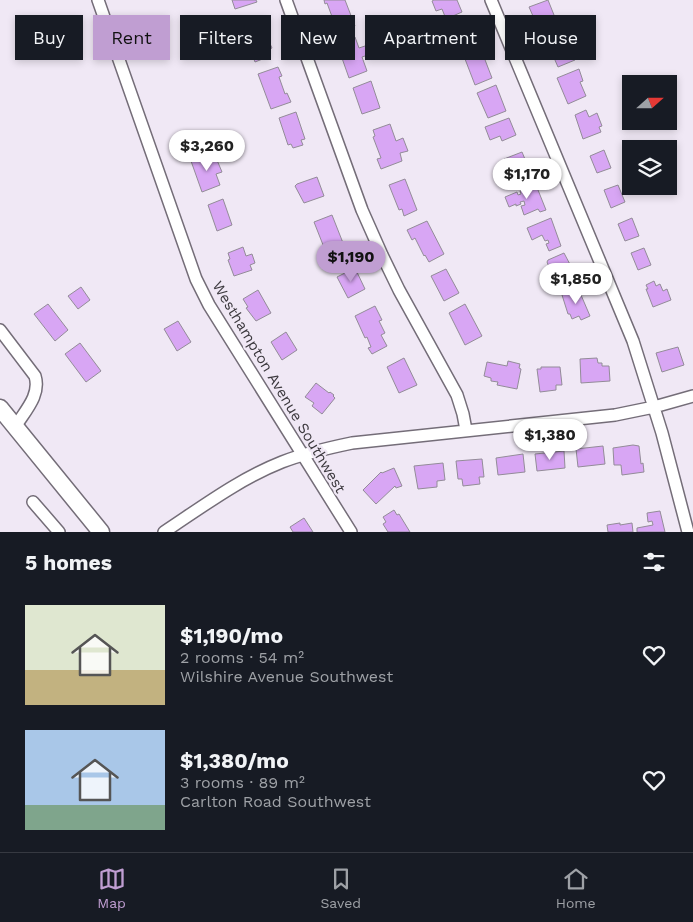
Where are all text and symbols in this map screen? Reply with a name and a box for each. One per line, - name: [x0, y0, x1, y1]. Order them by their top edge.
- chip: Buy: [15, 15, 83, 60]
- chip: Rent: [93, 15, 170, 60]
- chip: Filters: [180, 15, 271, 60]
- chip: New: [281, 15, 355, 60]
- chip: Apartment: [365, 15, 495, 60]
- chip: House: [505, 15, 596, 60]
- north arrow: [622, 75, 678, 130]
- map controls: [622, 75, 677, 195]
- pin: $3,260: [166, 130, 248, 172]
- text: $3,260: [180, 136, 234, 155]
- button: layers: [622, 140, 677, 195]
- pin: $1,170: [486, 158, 568, 200]
- text: $1,170: [504, 164, 550, 183]
- pin: $1,190: [310, 240, 392, 283]
- text: $1,190: [327, 247, 375, 266]
- pin: $1,850: [535, 262, 617, 305]
- text: $1,850: [550, 269, 602, 288]
- street label: Westhampton Avenue Southwest: [208, 278, 350, 497]
- pin: $1,380: [509, 418, 591, 461]
- text: $1,380: [524, 425, 576, 444]
- icon: filters: [640, 548, 668, 576]
- text: 5 homes: [25, 550, 112, 575]
- text: $1,190/mo: [180, 623, 283, 648]
- icon: home: [65, 625, 125, 685]
- icon: heart: [640, 641, 668, 669]
- text: 2 rooms · 54 m²: [180, 648, 304, 667]
- text: Wilshire Avenue Southwest: [180, 667, 393, 686]
- text: $1,380/mo: [180, 748, 289, 773]
- icon: home: [65, 750, 125, 810]
- icon: heart: [640, 766, 668, 794]
- text: 3 rooms · 89 m²: [180, 773, 305, 792]
- text: Carlton Road Southwest: [180, 792, 371, 811]
- tab: Map: [97, 865, 126, 911]
- tab: Saved: [320, 865, 361, 911]
- tab: Home: [556, 865, 596, 911]

